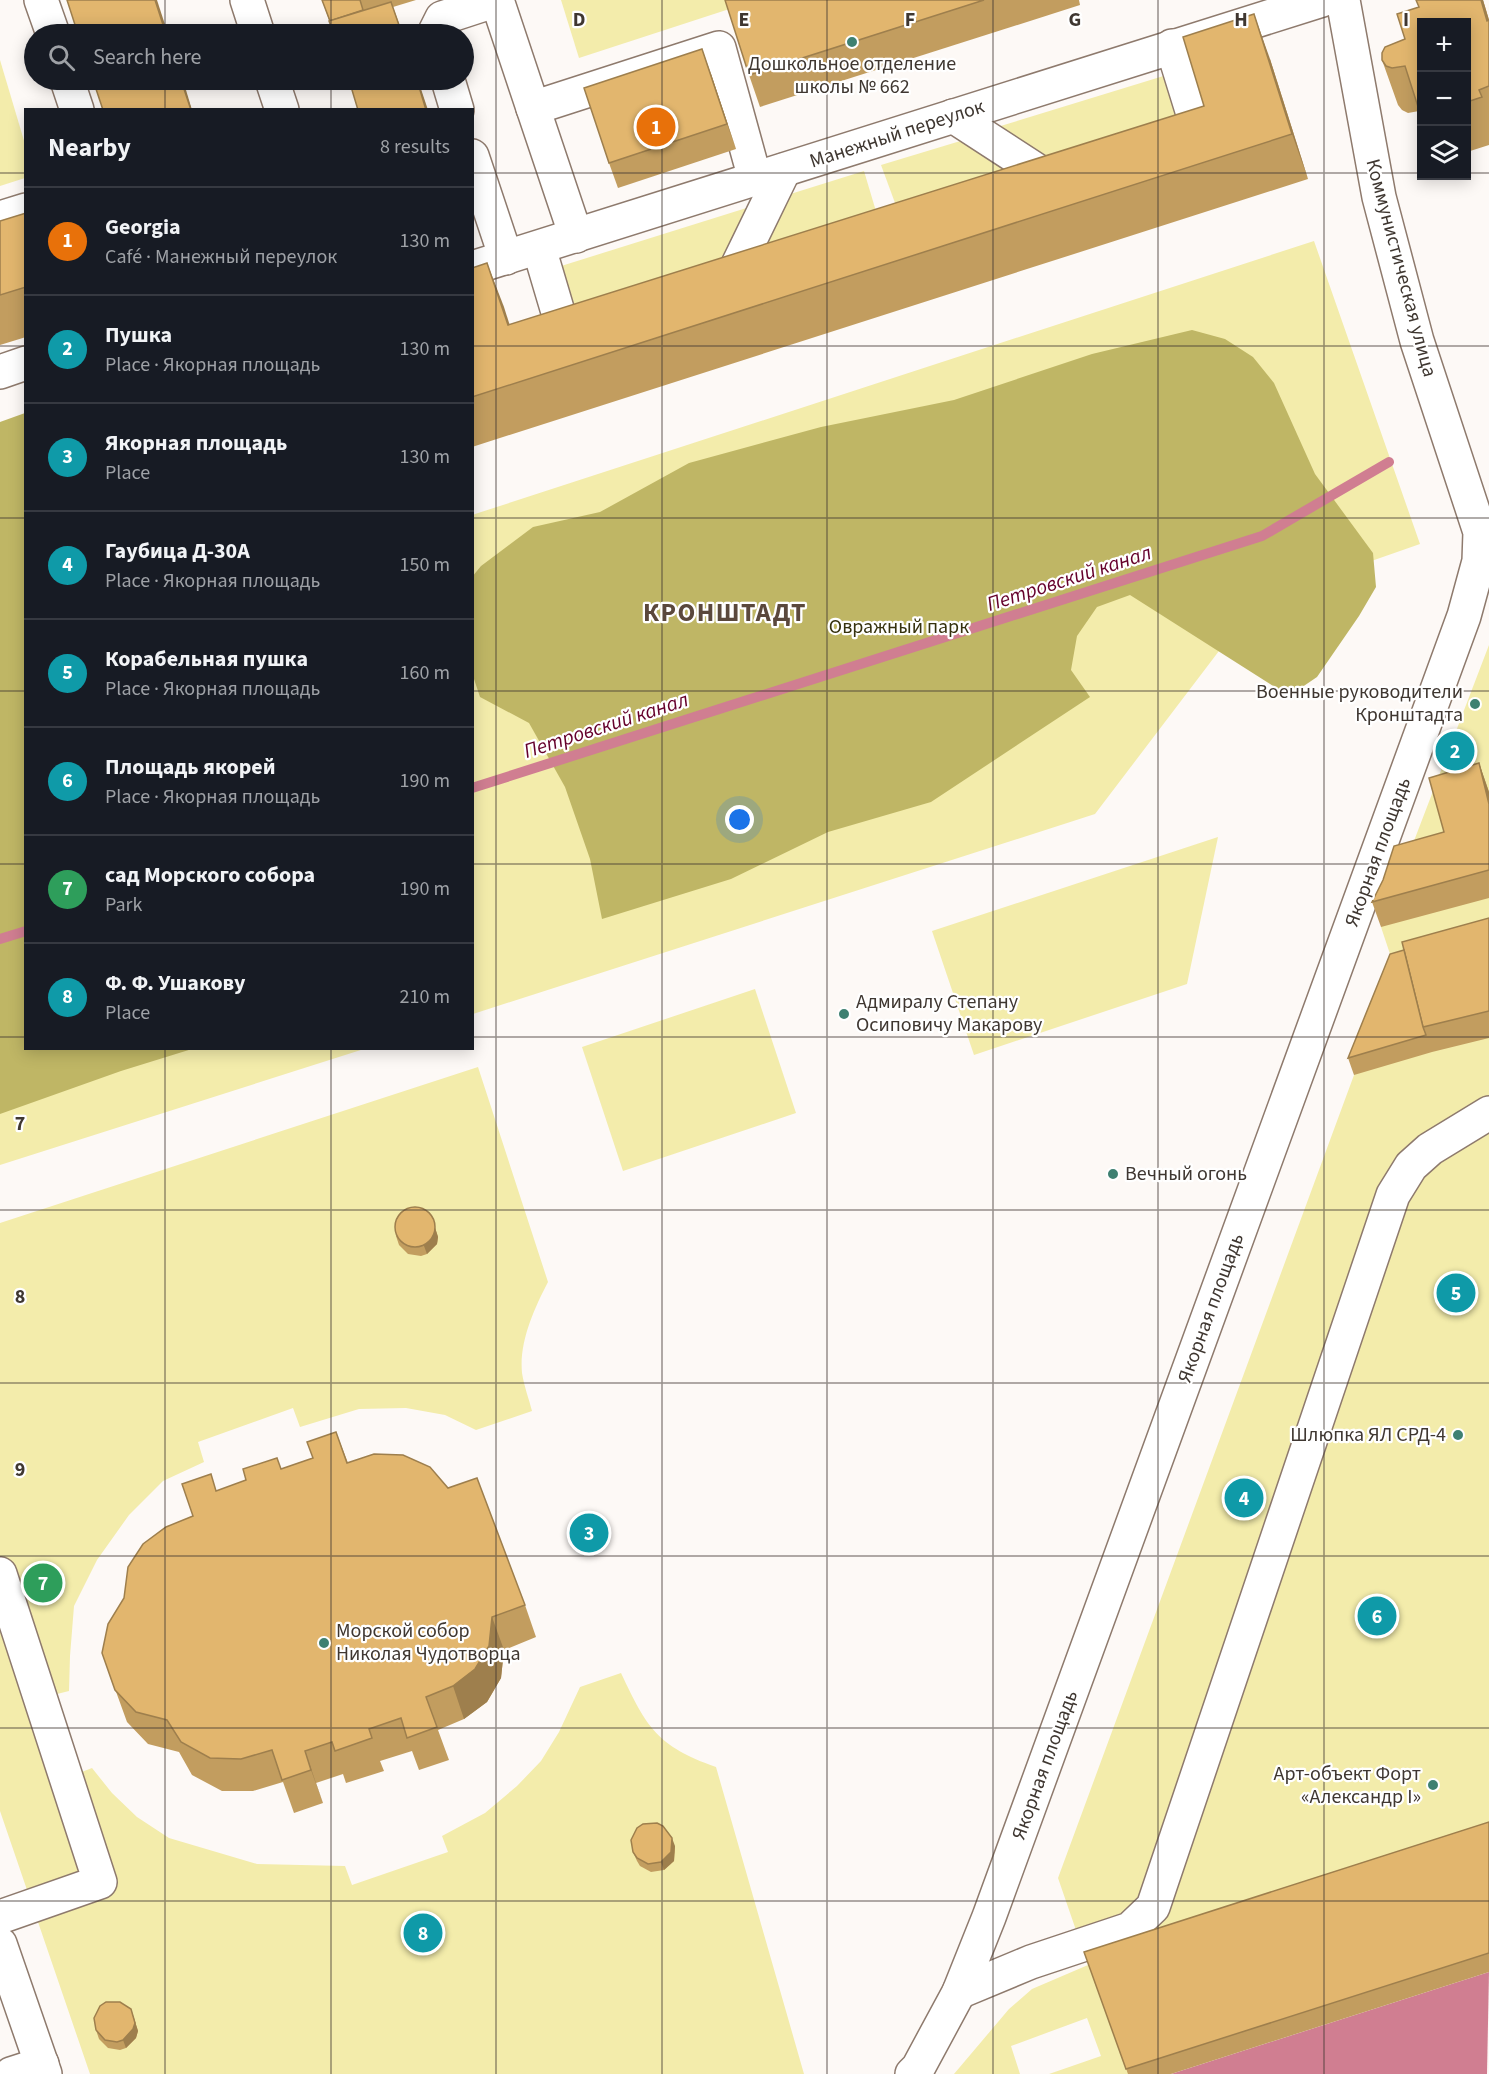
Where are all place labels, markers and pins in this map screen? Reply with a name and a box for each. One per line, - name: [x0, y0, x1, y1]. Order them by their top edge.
- marker: Дошкольное отделение школы № 662: [845, 35, 859, 49]
- place label: Дошкольное отделение школы № 662: [748, 50, 956, 101]
- pin: 1: [636, 104, 676, 150]
- place label: Военные руководители Кронштадта: [1256, 678, 1463, 729]
- marker: Военные руководители Кронштадта: [1468, 697, 1482, 711]
- pin: 2: [1436, 728, 1474, 774]
- place label: Адмиралу Степану Осиповичу Макарову: [856, 988, 1043, 1039]
- marker: Адмиралу Степану Осиповичу Макарову: [837, 1007, 851, 1021]
- place label: Вечный огонь: [1125, 1160, 1247, 1188]
- marker: Вечный огонь: [1106, 1167, 1120, 1181]
- pin: 5: [1436, 1270, 1476, 1316]
- place label: Шлюпка ЯЛ СРД-4: [1290, 1421, 1446, 1449]
- marker: Шлюпка ЯЛ СРД-4: [1451, 1428, 1465, 1442]
- pin: 4: [1224, 1476, 1264, 1520]
- pin: 3: [570, 1510, 608, 1556]
- pin: 7: [24, 1560, 63, 1606]
- pin: 6: [1358, 1594, 1396, 1638]
- place label: Морской собор Николая Чудотворца: [336, 1617, 521, 1668]
- marker: Морской собор Николая Чудотворца: [317, 1636, 331, 1650]
- place label: Арт-объект Форт «Александр I»: [1274, 1760, 1421, 1811]
- marker: Арт-объект Форт «Александр I»: [1426, 1778, 1440, 1792]
- pin: 8: [404, 1910, 442, 1956]

